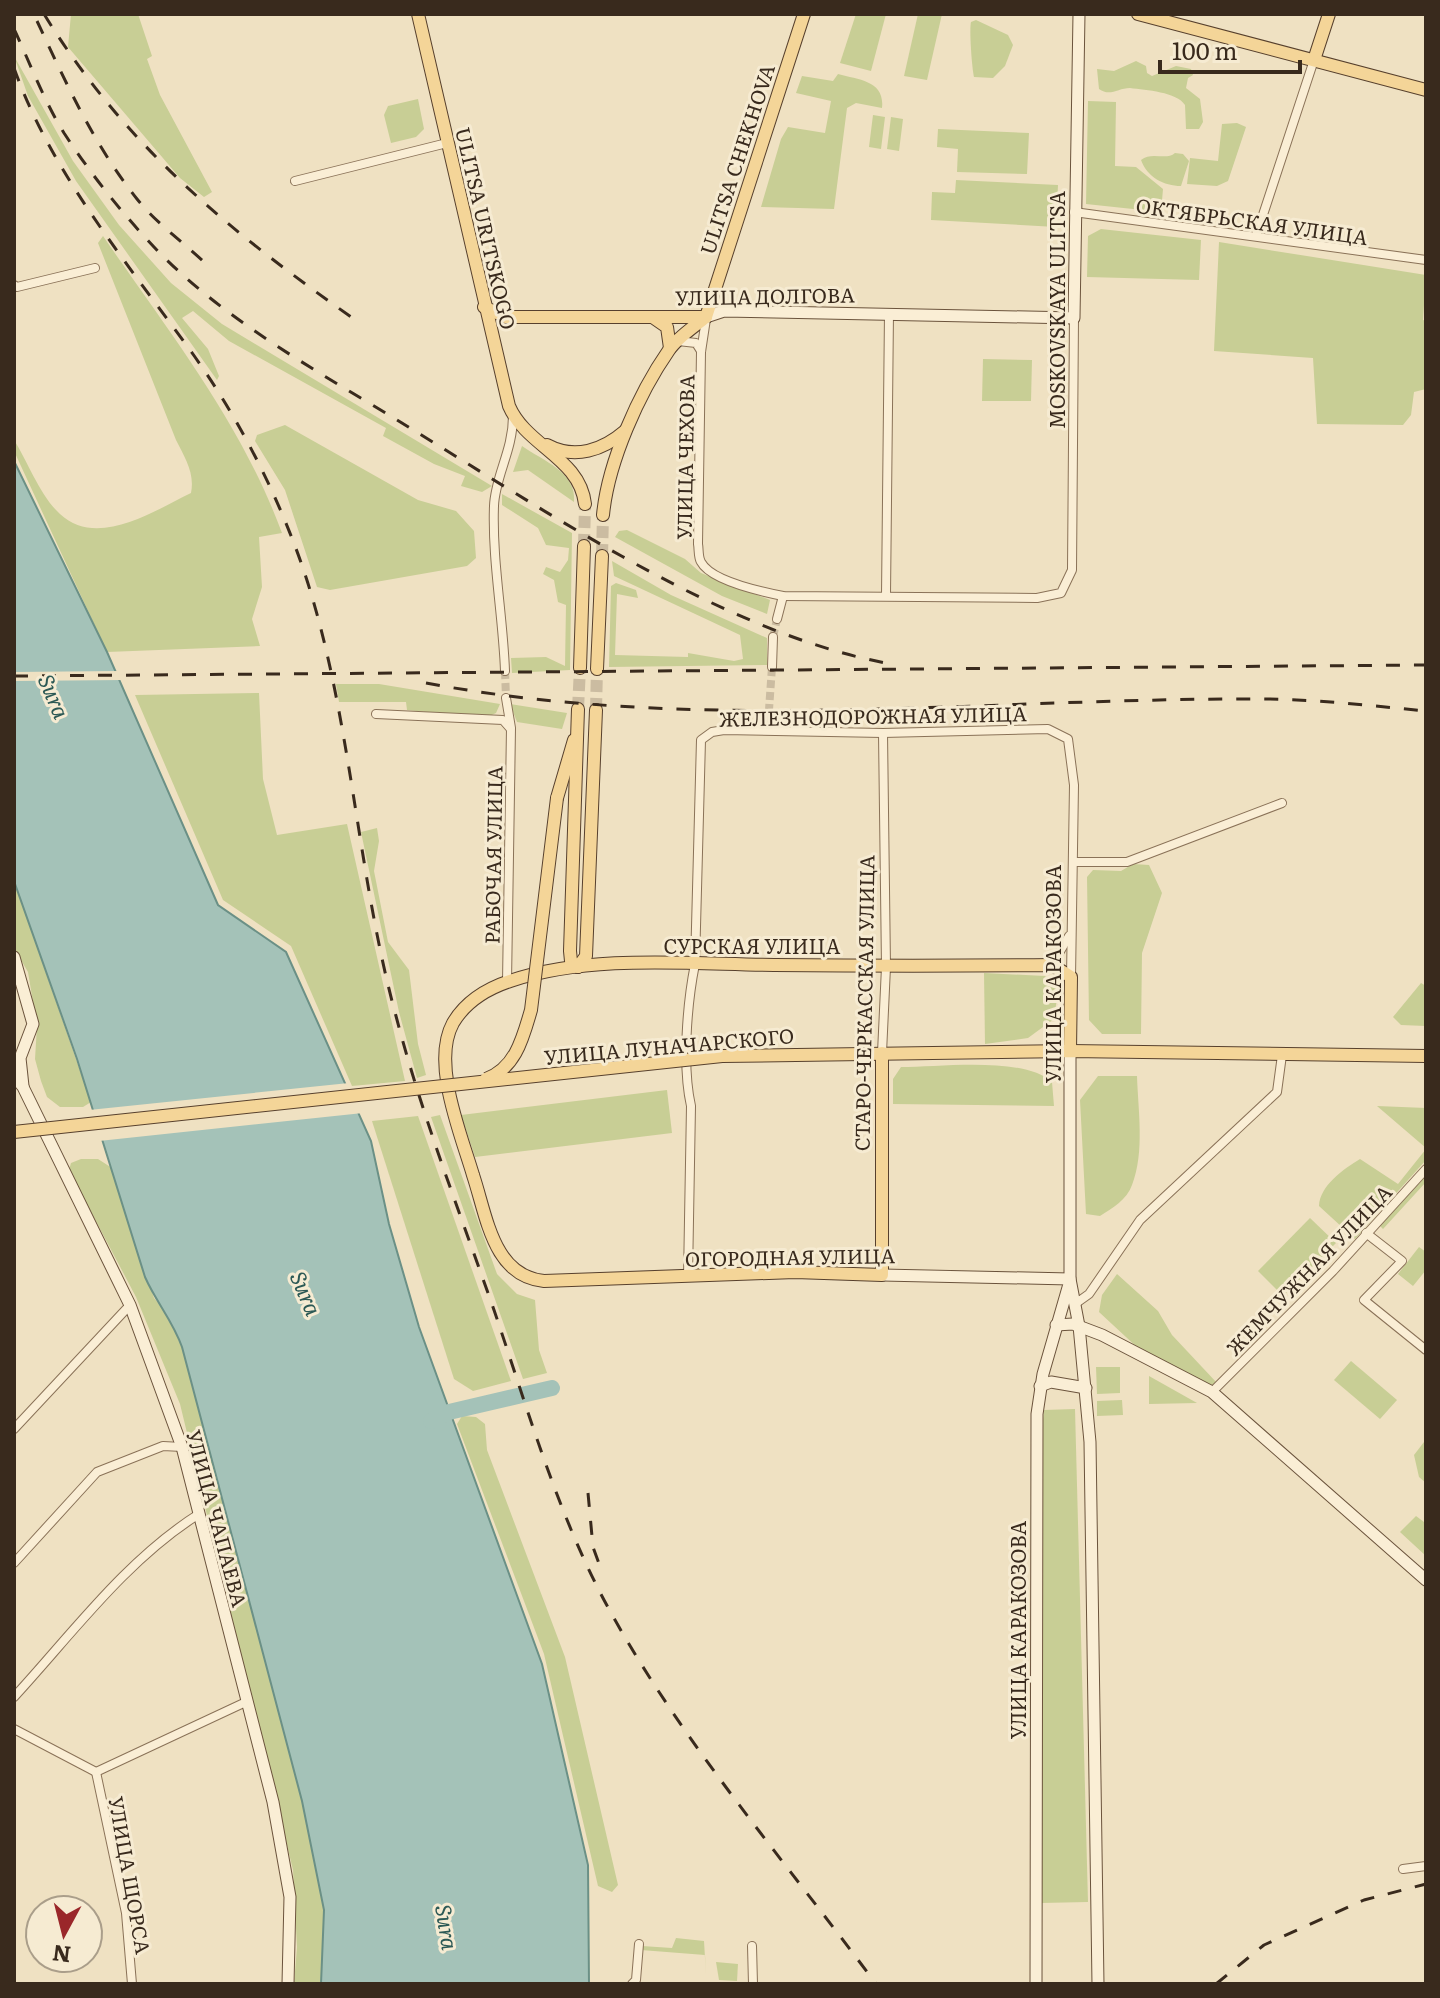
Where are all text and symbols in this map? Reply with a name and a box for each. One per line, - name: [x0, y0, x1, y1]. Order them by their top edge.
- scale bar: [1160, 24, 1300, 74]
- text: 100 m: [1172, 32, 1238, 67]
- street label: ULITSA CHEKHOVA: [691, 60, 781, 258]
- street label: ULITSA URITSKOGO: [449, 124, 525, 332]
- street label: ОКТЯБРЬСКАЯ УЛИЦА: [1134, 189, 1370, 251]
- street label: MOSKOVSKAYA ULITSA: [1041, 191, 1071, 429]
- street label: УЛИЦА ДОЛГОВА: [675, 278, 855, 312]
- street label: УЛИЦА ЧЕХОВА: [668, 374, 700, 540]
- water label: Sura: [31, 669, 79, 724]
- street label: ЖЕЛЕЗНОДОРОЖНАЯ УЛИЦА: [719, 697, 1027, 733]
- street label: РАБОЧАЯ УЛИЦА: [475, 765, 509, 944]
- street label: СТАРО-ЧЕРКАССКАЯ УЛИЦА: [845, 854, 881, 1151]
- street label: УЛИЦА КАРАКОЗОВА: [1037, 864, 1067, 1083]
- street label: СУРСКАЯ УЛИЦА: [664, 930, 841, 960]
- street label: УЛИЦА ЛУНАЧАРСКОГО: [543, 1019, 795, 1071]
- street label: ЖЕМЧУЖНАЯ УЛИЦА: [1218, 1177, 1398, 1361]
- street label: ОГОРОДНАЯ УЛИЦА: [685, 1239, 896, 1273]
- water label: Sura: [283, 1266, 331, 1321]
- street label: УЛИЦА ЧАПАЕВА: [180, 1426, 256, 1610]
- street label: УЛИЦА КАРАКОЗОВА: [1002, 1520, 1032, 1739]
- street label: УЛИЦА ЩОРСА: [102, 1794, 160, 1957]
- north arrow: [24, 1894, 104, 1974]
- water label: Sura: [428, 1902, 468, 1952]
- text: N: [50, 1938, 73, 1973]

